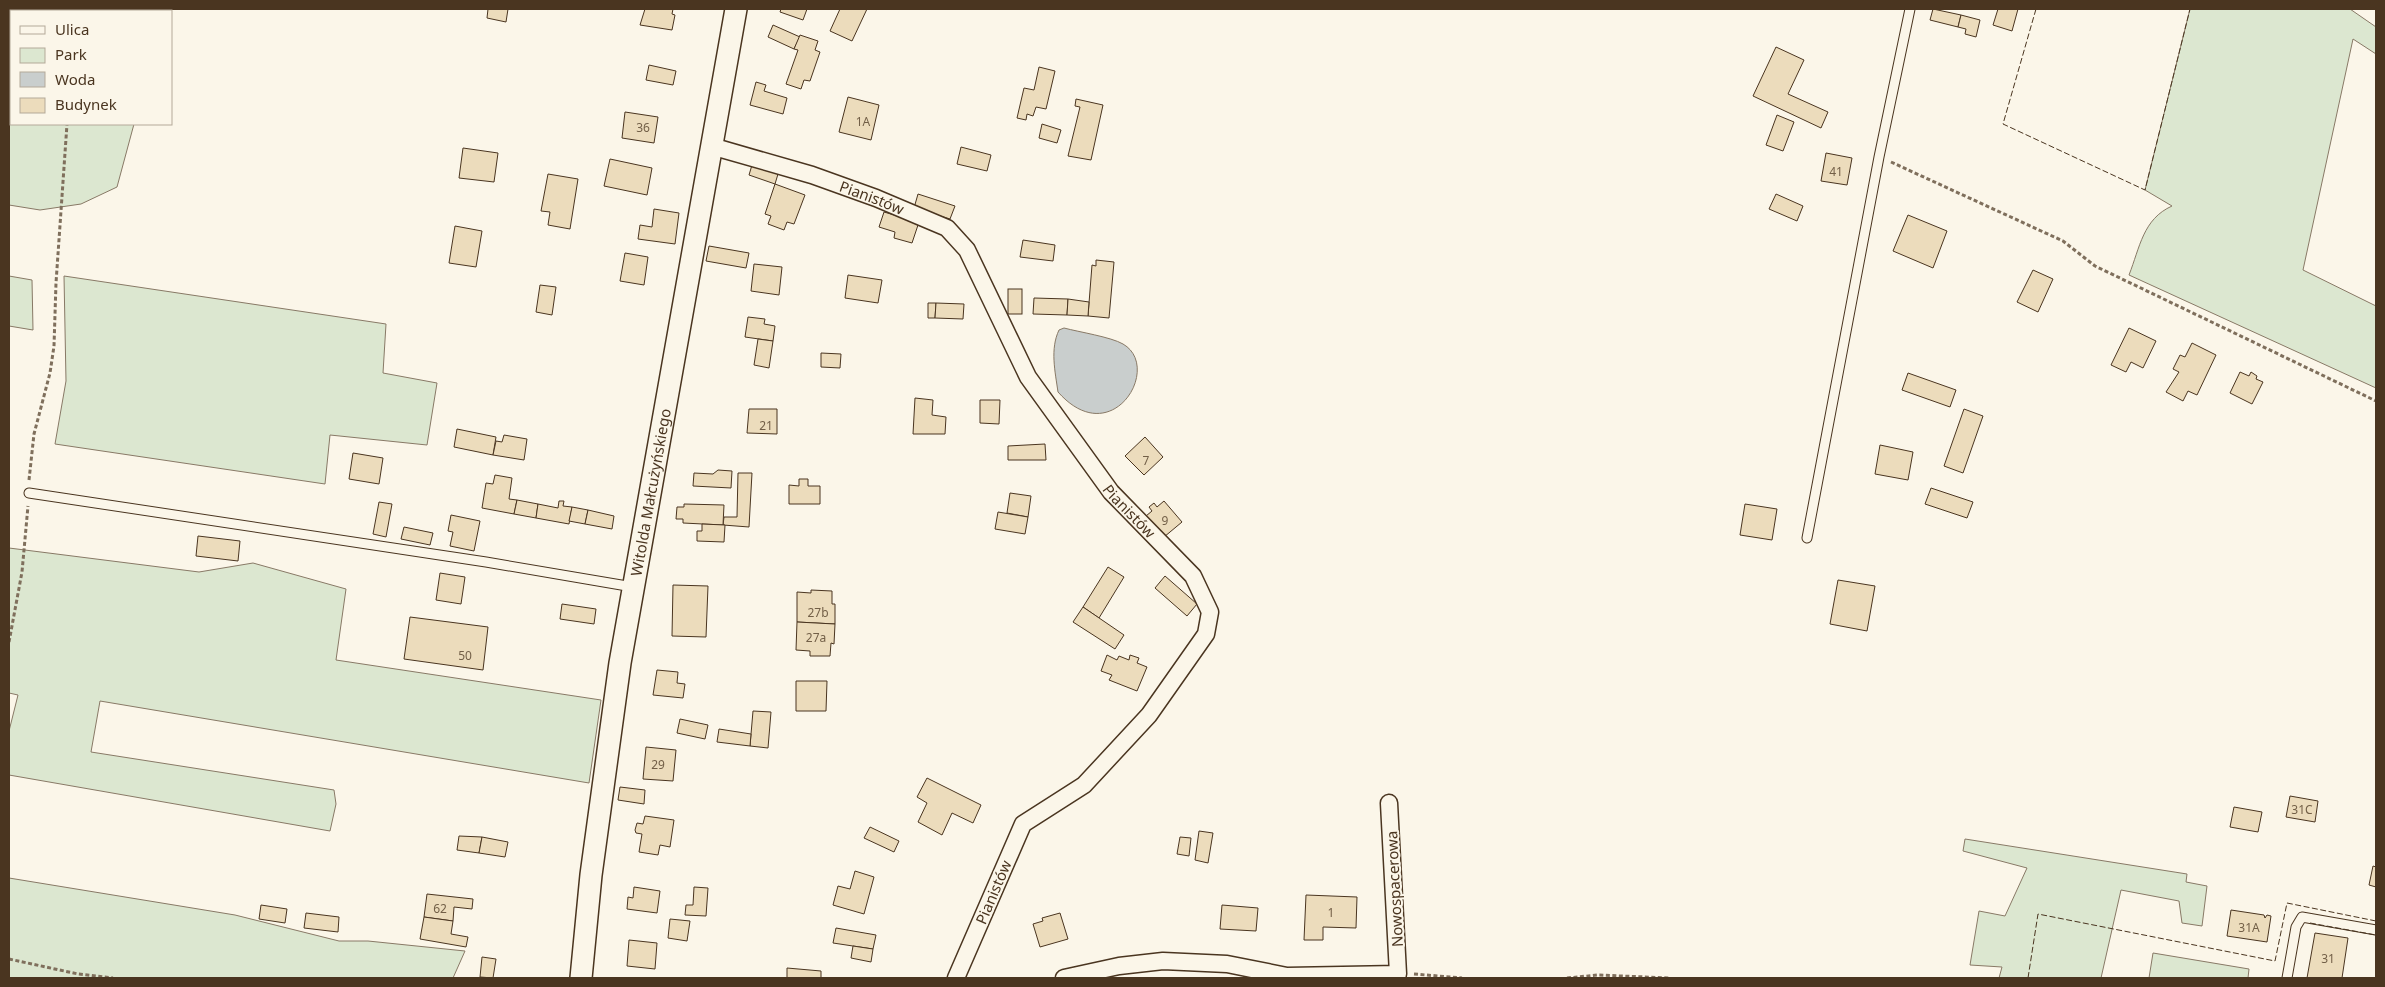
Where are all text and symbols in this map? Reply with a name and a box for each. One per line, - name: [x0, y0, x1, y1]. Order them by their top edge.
- legend: [10, 10, 172, 125]
- text: Ulica: [55, 19, 89, 39]
- text: Park: [55, 44, 87, 64]
- text: Woda: [55, 69, 95, 89]
- text: Budynek: [55, 94, 117, 114]
- house number: 1A: [856, 113, 871, 130]
- house number: 36: [636, 119, 650, 136]
- house number: 41: [1829, 163, 1843, 180]
- street label: Pianistów: [837, 176, 908, 219]
- street label: Witolda Małcużyńskiego: [626, 407, 675, 578]
- house number: 21: [759, 417, 773, 434]
- house number: 7: [1143, 452, 1150, 469]
- street label: Pianistów: [1099, 480, 1160, 542]
- house number: 9: [1162, 512, 1169, 529]
- house number: 27b: [807, 604, 829, 621]
- house number: 27a: [806, 629, 826, 646]
- house number: 50: [458, 647, 472, 664]
- house number: 29: [651, 756, 665, 773]
- house number: 31C: [2291, 801, 2313, 818]
- street label: Nowospacerowa: [1381, 830, 1407, 948]
- street label: Pianistów: [971, 857, 1016, 927]
- house number: 62: [433, 900, 447, 917]
- house number: 1: [1328, 904, 1334, 921]
- house number: 31A: [2238, 919, 2260, 936]
- house number: 31: [2321, 950, 2335, 967]

